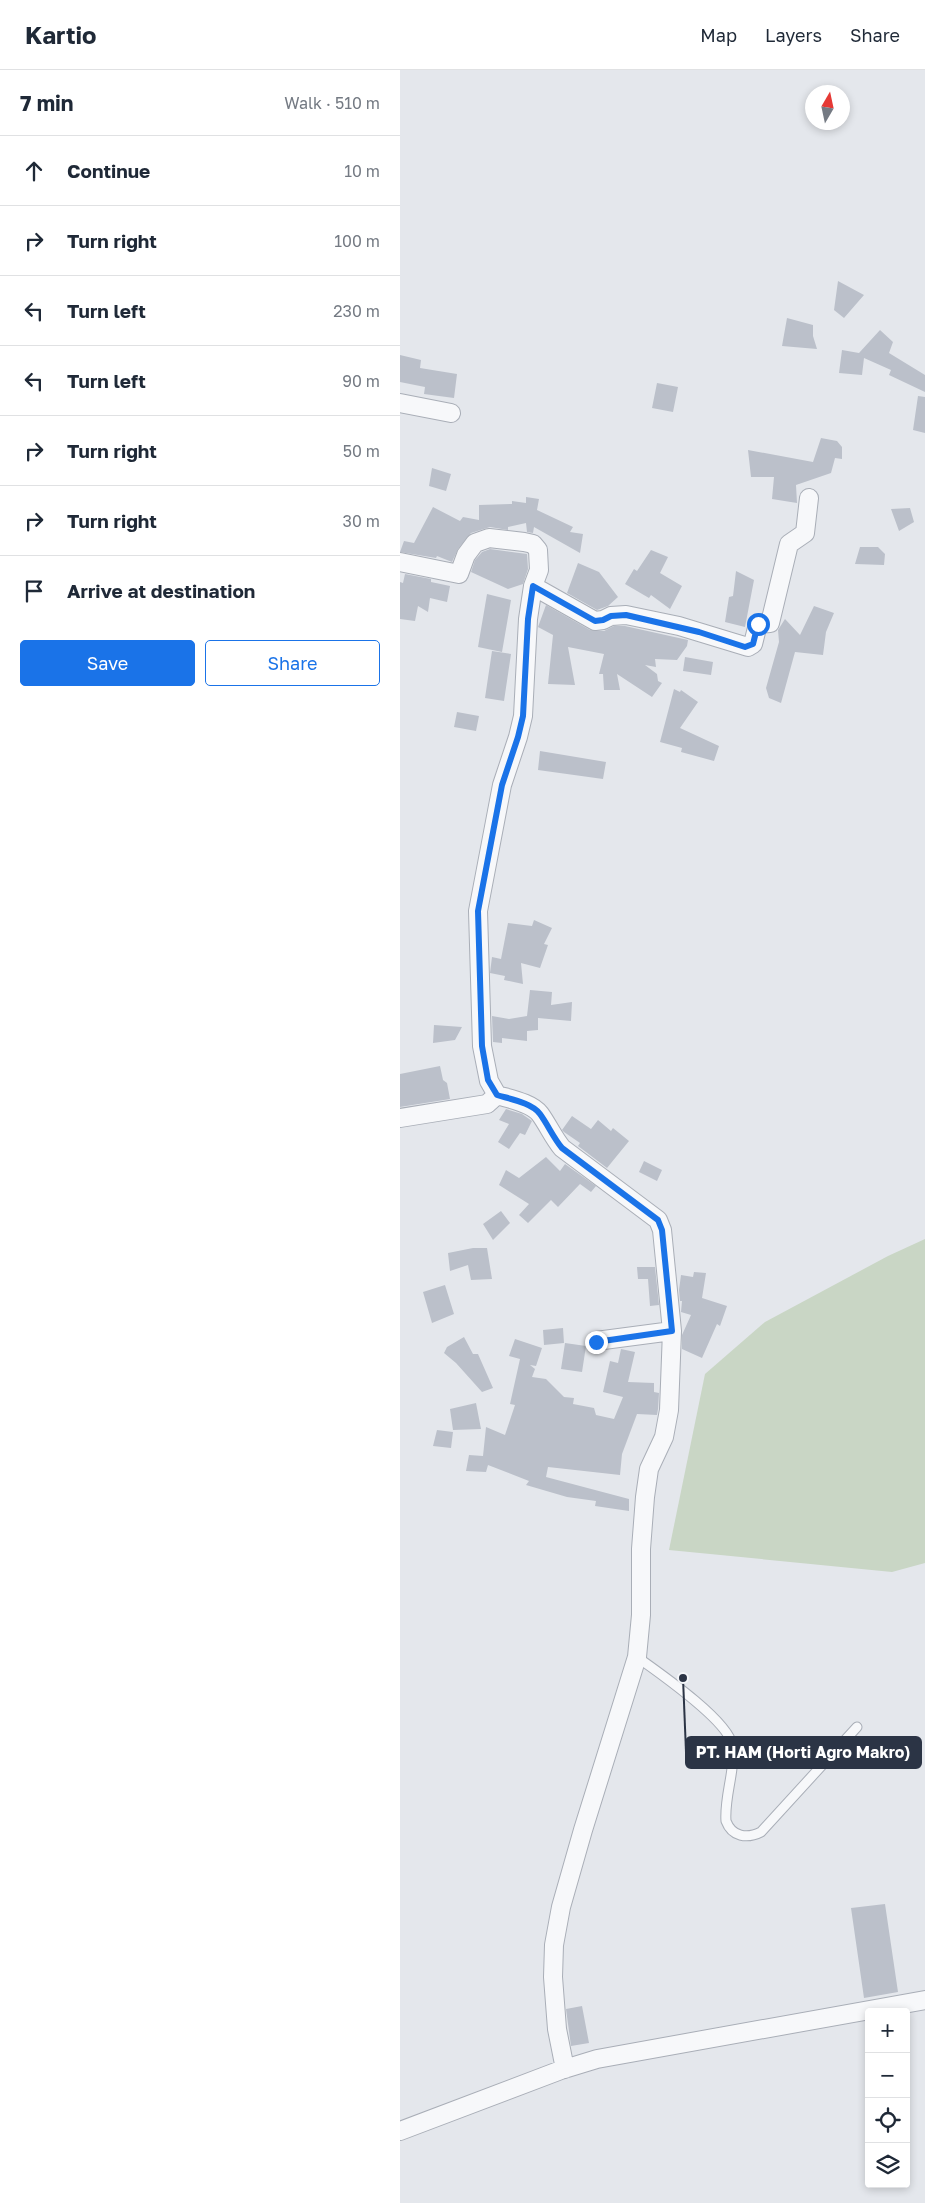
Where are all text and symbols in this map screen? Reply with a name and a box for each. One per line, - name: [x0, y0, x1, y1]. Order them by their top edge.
- text: Kartio: [25, 20, 97, 49]
- text: Map: [700, 24, 737, 46]
- text: Layers: [765, 24, 822, 46]
- text: Share: [850, 24, 900, 46]
- north arrow: [805, 85, 850, 130]
- text: 7 min: [20, 90, 74, 116]
- text: Walk · 510 m: [284, 93, 380, 113]
- icon: ahead: [20, 157, 48, 185]
- text: Continue: [67, 159, 150, 182]
- text: 10 m: [344, 161, 380, 181]
- icon: right: [20, 227, 48, 255]
- text: Turn right: [67, 229, 157, 252]
- text: 100 m: [334, 231, 380, 251]
- icon: left: [20, 297, 48, 325]
- text: Turn left: [67, 299, 146, 322]
- text: 230 m: [333, 301, 380, 321]
- icon: left: [20, 367, 48, 395]
- text: Turn left: [67, 369, 146, 392]
- text: 90 m: [342, 371, 380, 391]
- icon: right: [20, 437, 48, 465]
- text: Turn right: [67, 439, 157, 462]
- text: 50 m: [343, 441, 380, 461]
- icon: right: [20, 507, 48, 535]
- text: Turn right: [67, 509, 157, 532]
- text: 30 m: [343, 511, 380, 531]
- icon: arrive: [20, 577, 48, 605]
- text: Arrive at destination: [67, 579, 255, 602]
- route start: [747, 613, 770, 636]
- button: Save: [20, 640, 195, 686]
- button: Share: [205, 640, 380, 686]
- route end: [585, 1331, 608, 1354]
- callout: PT. HAM (Horti Agro Makro): [686, 1737, 921, 1768]
- text: PT. HAM (Horti Agro Makro): [696, 1742, 910, 1762]
- map controls: [865, 2008, 910, 2188]
- button: +: [865, 2008, 910, 2053]
- button: −: [865, 2053, 910, 2098]
- button: locate: [865, 2098, 910, 2143]
- button: layers: [865, 2143, 910, 2188]

